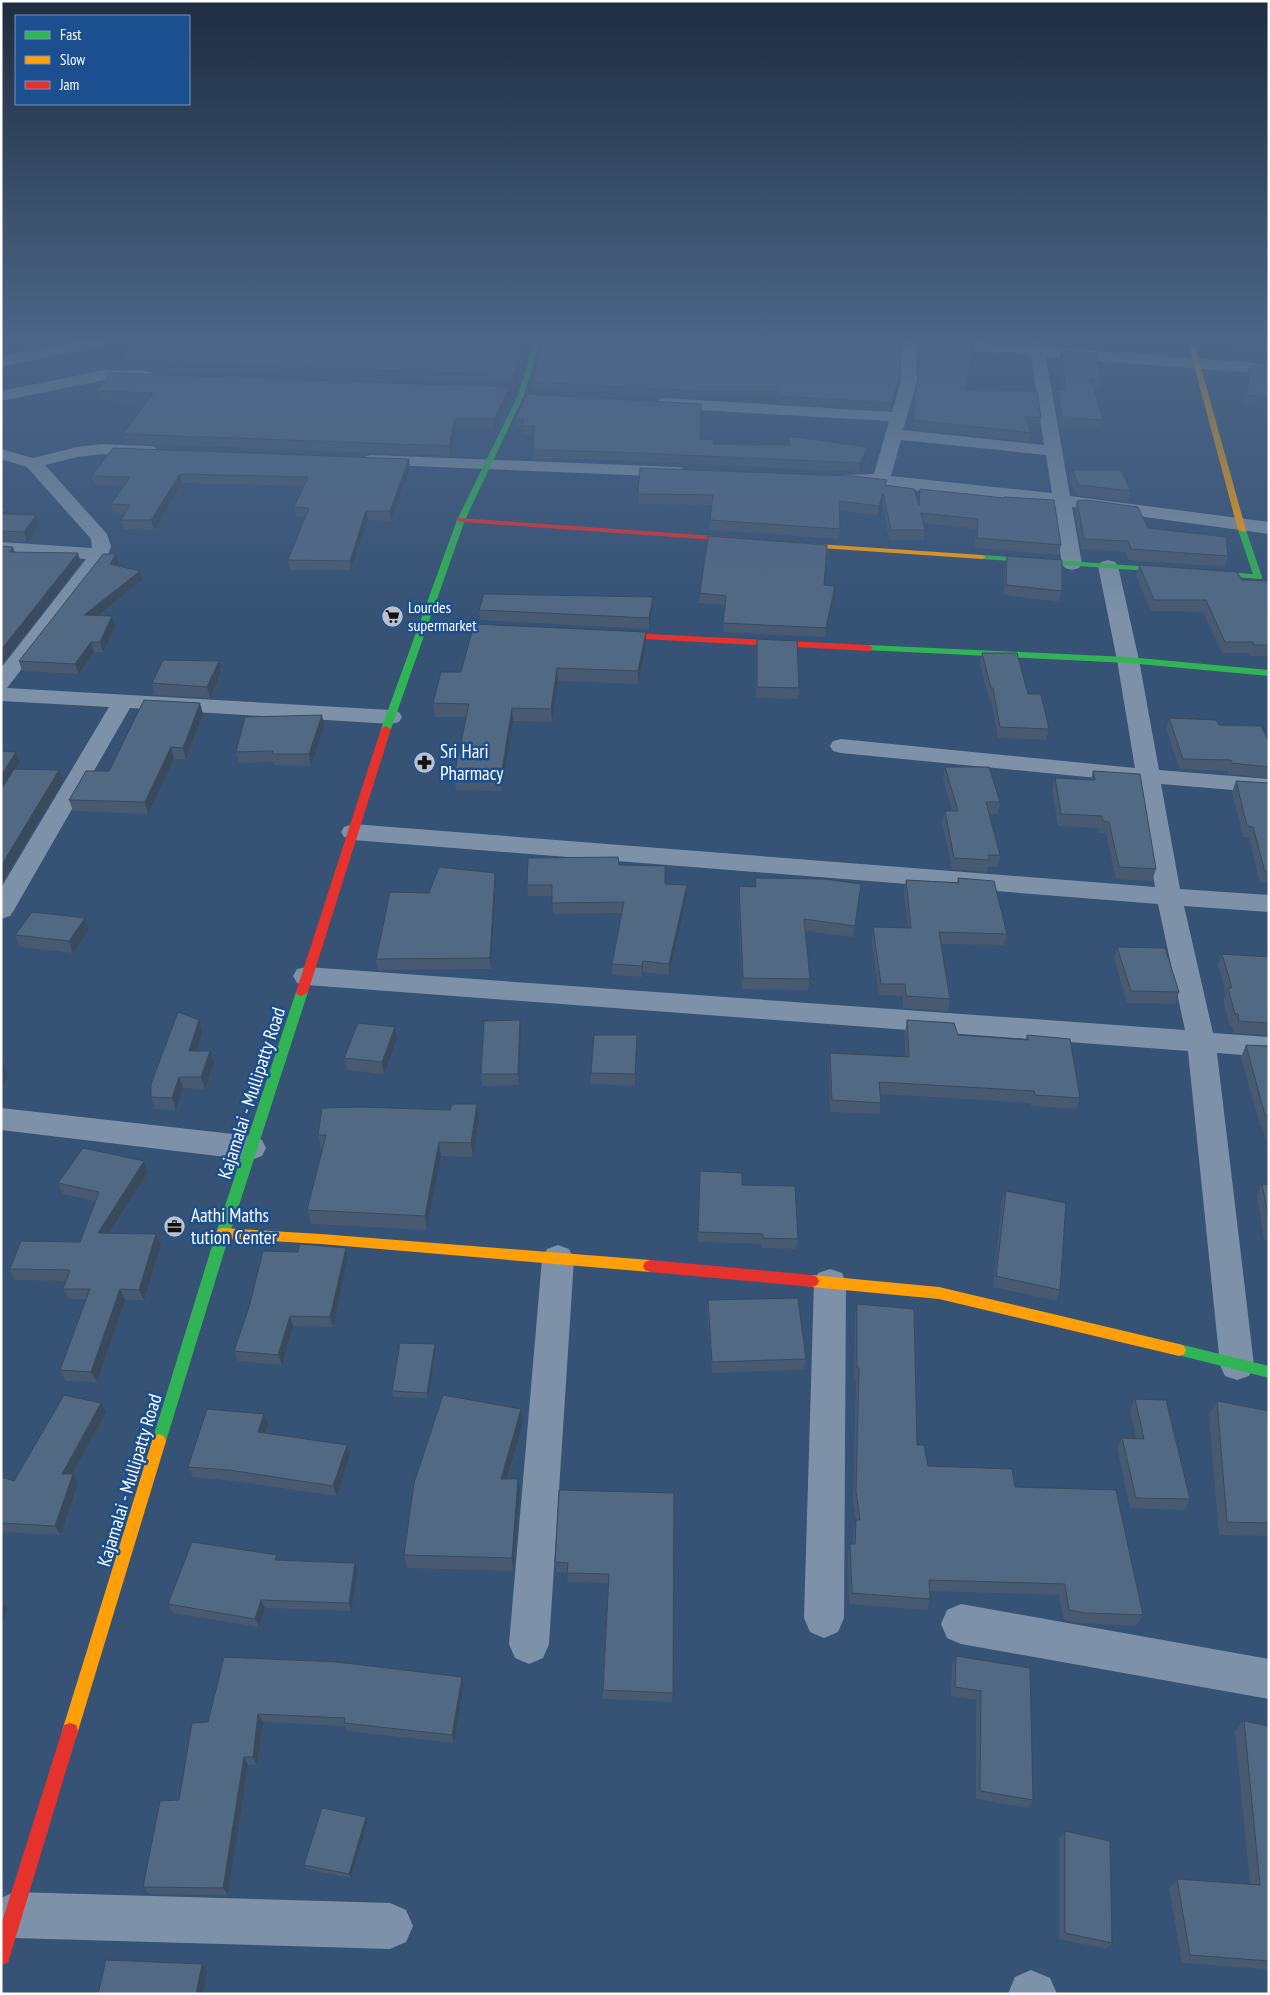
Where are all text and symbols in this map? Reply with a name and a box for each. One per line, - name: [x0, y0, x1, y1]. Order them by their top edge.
- legend: [15, 15, 190, 105]
- text: Fast: [60, 25, 81, 44]
- text: Slow: [60, 50, 85, 69]
- text: Jam: [59, 75, 79, 94]
- place label: Lourdes supermarket: [408, 597, 477, 635]
- supermarket icon: Lourdes supermarket: [380, 604, 404, 628]
- place label: Sri Hari Pharmacy: [440, 739, 504, 785]
- pharmacy icon: Sri Hari Pharmacy: [412, 750, 436, 774]
- street label: Kajamalai - Mullipatty Road: [212, 1004, 290, 1182]
- place label: Aathi Maths tution Center: [191, 1203, 278, 1249]
- office icon: Aathi Maths tution Center: [163, 1214, 187, 1238]
- street label: Kajamalai - Mullipatty Road: [91, 1391, 167, 1569]

